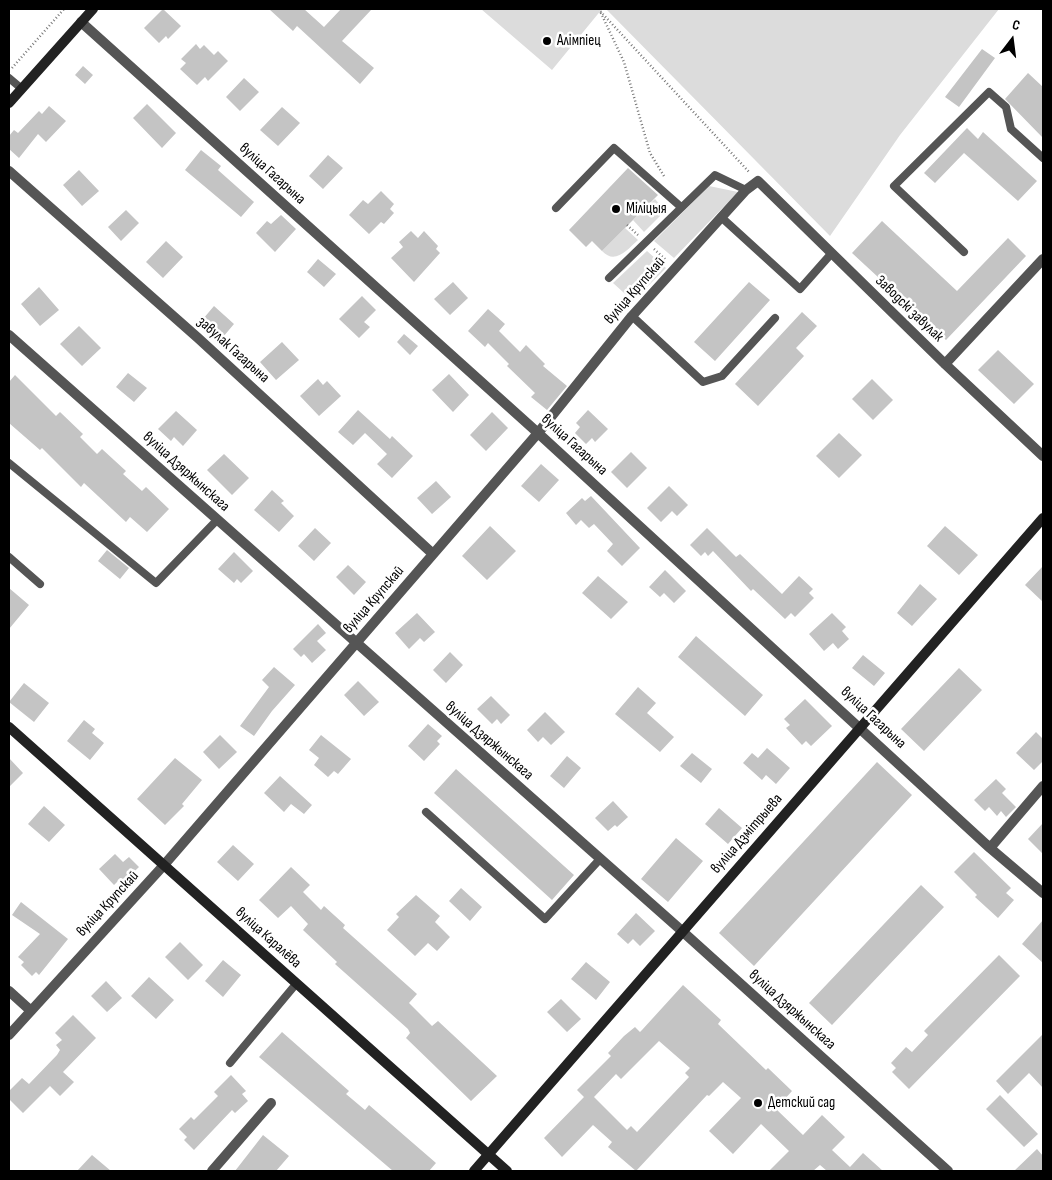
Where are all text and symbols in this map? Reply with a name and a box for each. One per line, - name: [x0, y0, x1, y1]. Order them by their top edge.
- north arrow: [987, 15, 1037, 65]
- text: С: [1010, 16, 1022, 34]
- place label: Алімпіец: [557, 32, 601, 50]
- marker: Алімпіец: [541, 35, 553, 47]
- street label: вуліца Гагарына: [235, 140, 309, 208]
- place label: Міліцыя: [626, 200, 667, 218]
- marker: Міліцыя: [610, 203, 622, 215]
- street label: вуліца Крупскай: [601, 254, 669, 328]
- street label: Заводскі завулак: [871, 272, 947, 346]
- street label: завулак Гагарына: [193, 313, 273, 387]
- street label: вуліца Гагарына: [537, 411, 611, 479]
- street label: вуліца Дзяржынскага: [139, 428, 233, 516]
- street label: вуліца Крупскай: [340, 563, 408, 637]
- street label: вуліца Гагарына: [837, 683, 909, 753]
- street label: вуліца Дзяржынскага: [441, 698, 537, 784]
- street label: вуліца Дзмітрыева: [708, 790, 786, 878]
- street label: вуліца Крупскай: [73, 867, 143, 941]
- street label: вуліца Каралёва: [231, 904, 305, 972]
- street label: вуліца Дзяржынскага: [745, 966, 839, 1054]
- place label: Детский сад: [768, 1094, 835, 1112]
- marker: Детский сад: [752, 1097, 764, 1109]

